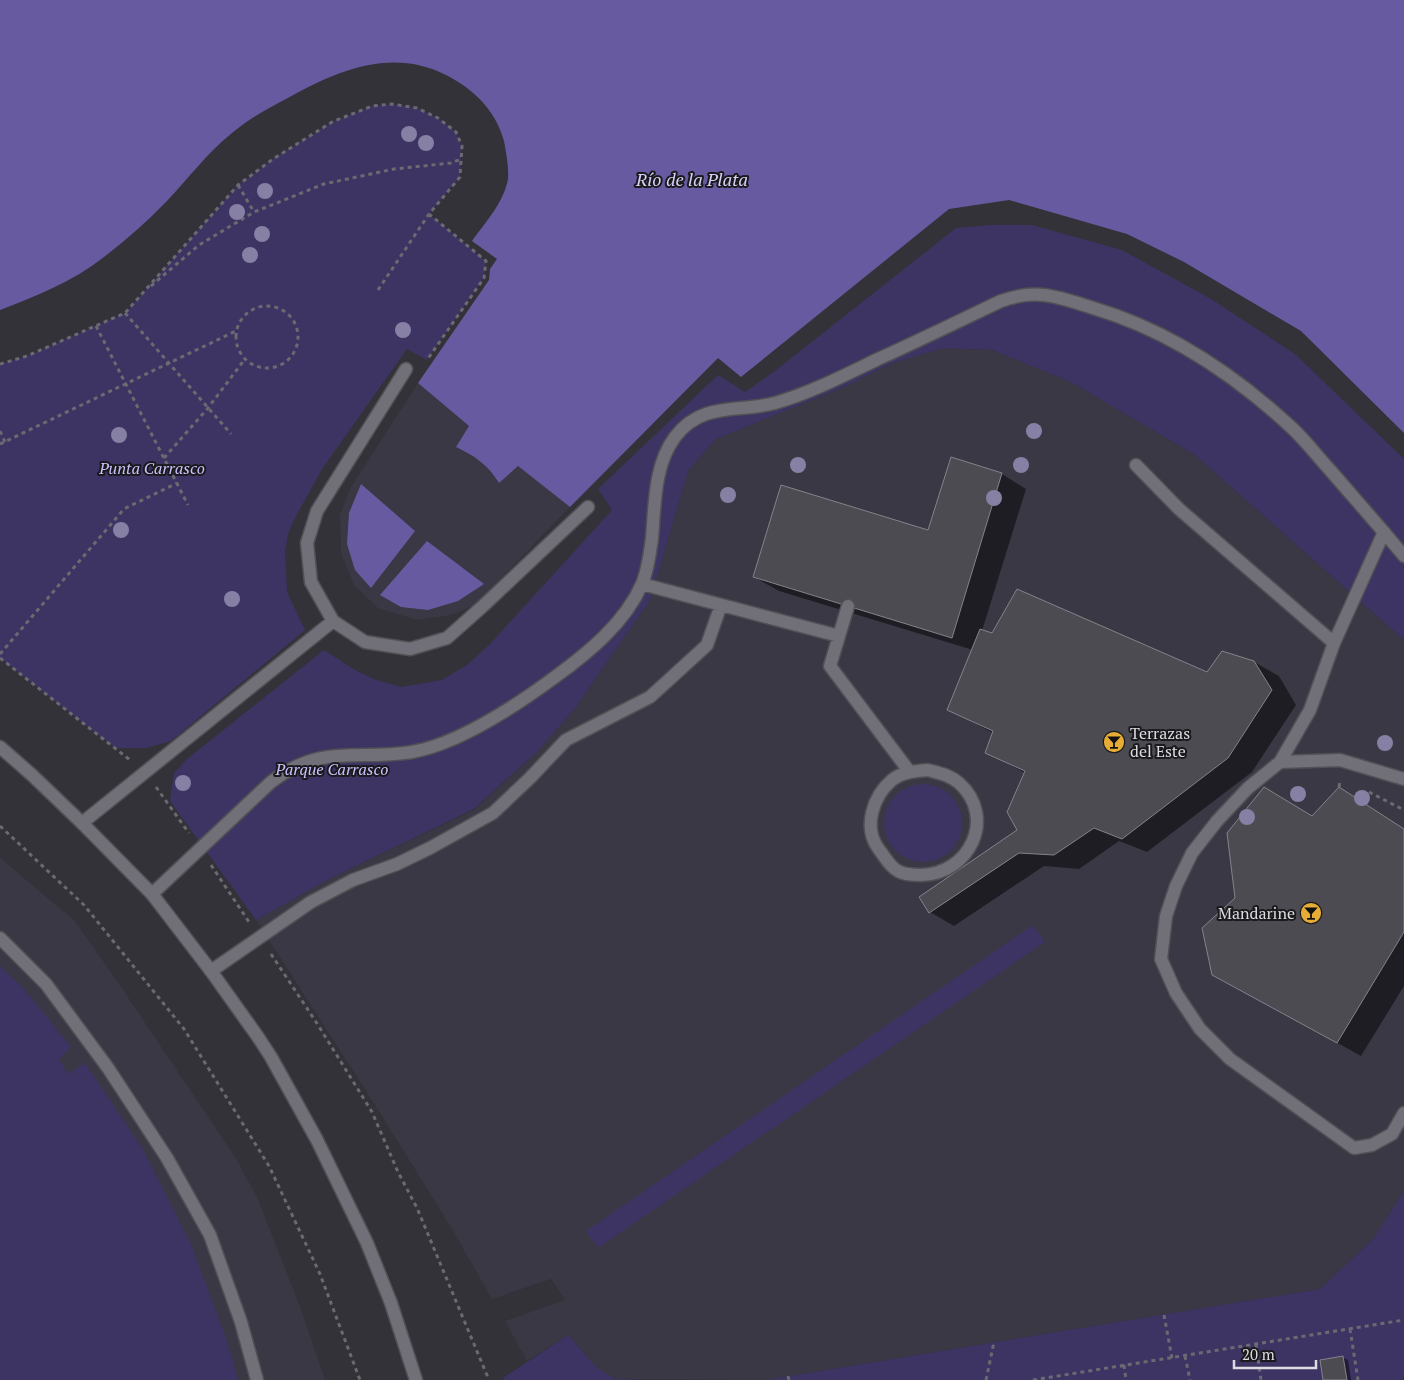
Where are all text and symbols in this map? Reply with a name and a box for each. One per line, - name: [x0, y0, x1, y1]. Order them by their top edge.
- water label: Río de la Plata: [635, 167, 748, 191]
- park label: Punta Carrasco: [98, 457, 205, 479]
- place label: Terrazas del Este: [1130, 722, 1190, 762]
- bar icon: Terrazas del Este: [1102, 730, 1126, 754]
- park label: Parque Carrasco: [275, 758, 388, 780]
- bar icon: Mandarine: [1299, 901, 1323, 925]
- place label: Mandarine: [1218, 902, 1295, 924]
- scale bar: [1234, 1338, 1316, 1370]
- text: 20 m: [1242, 1344, 1275, 1364]

